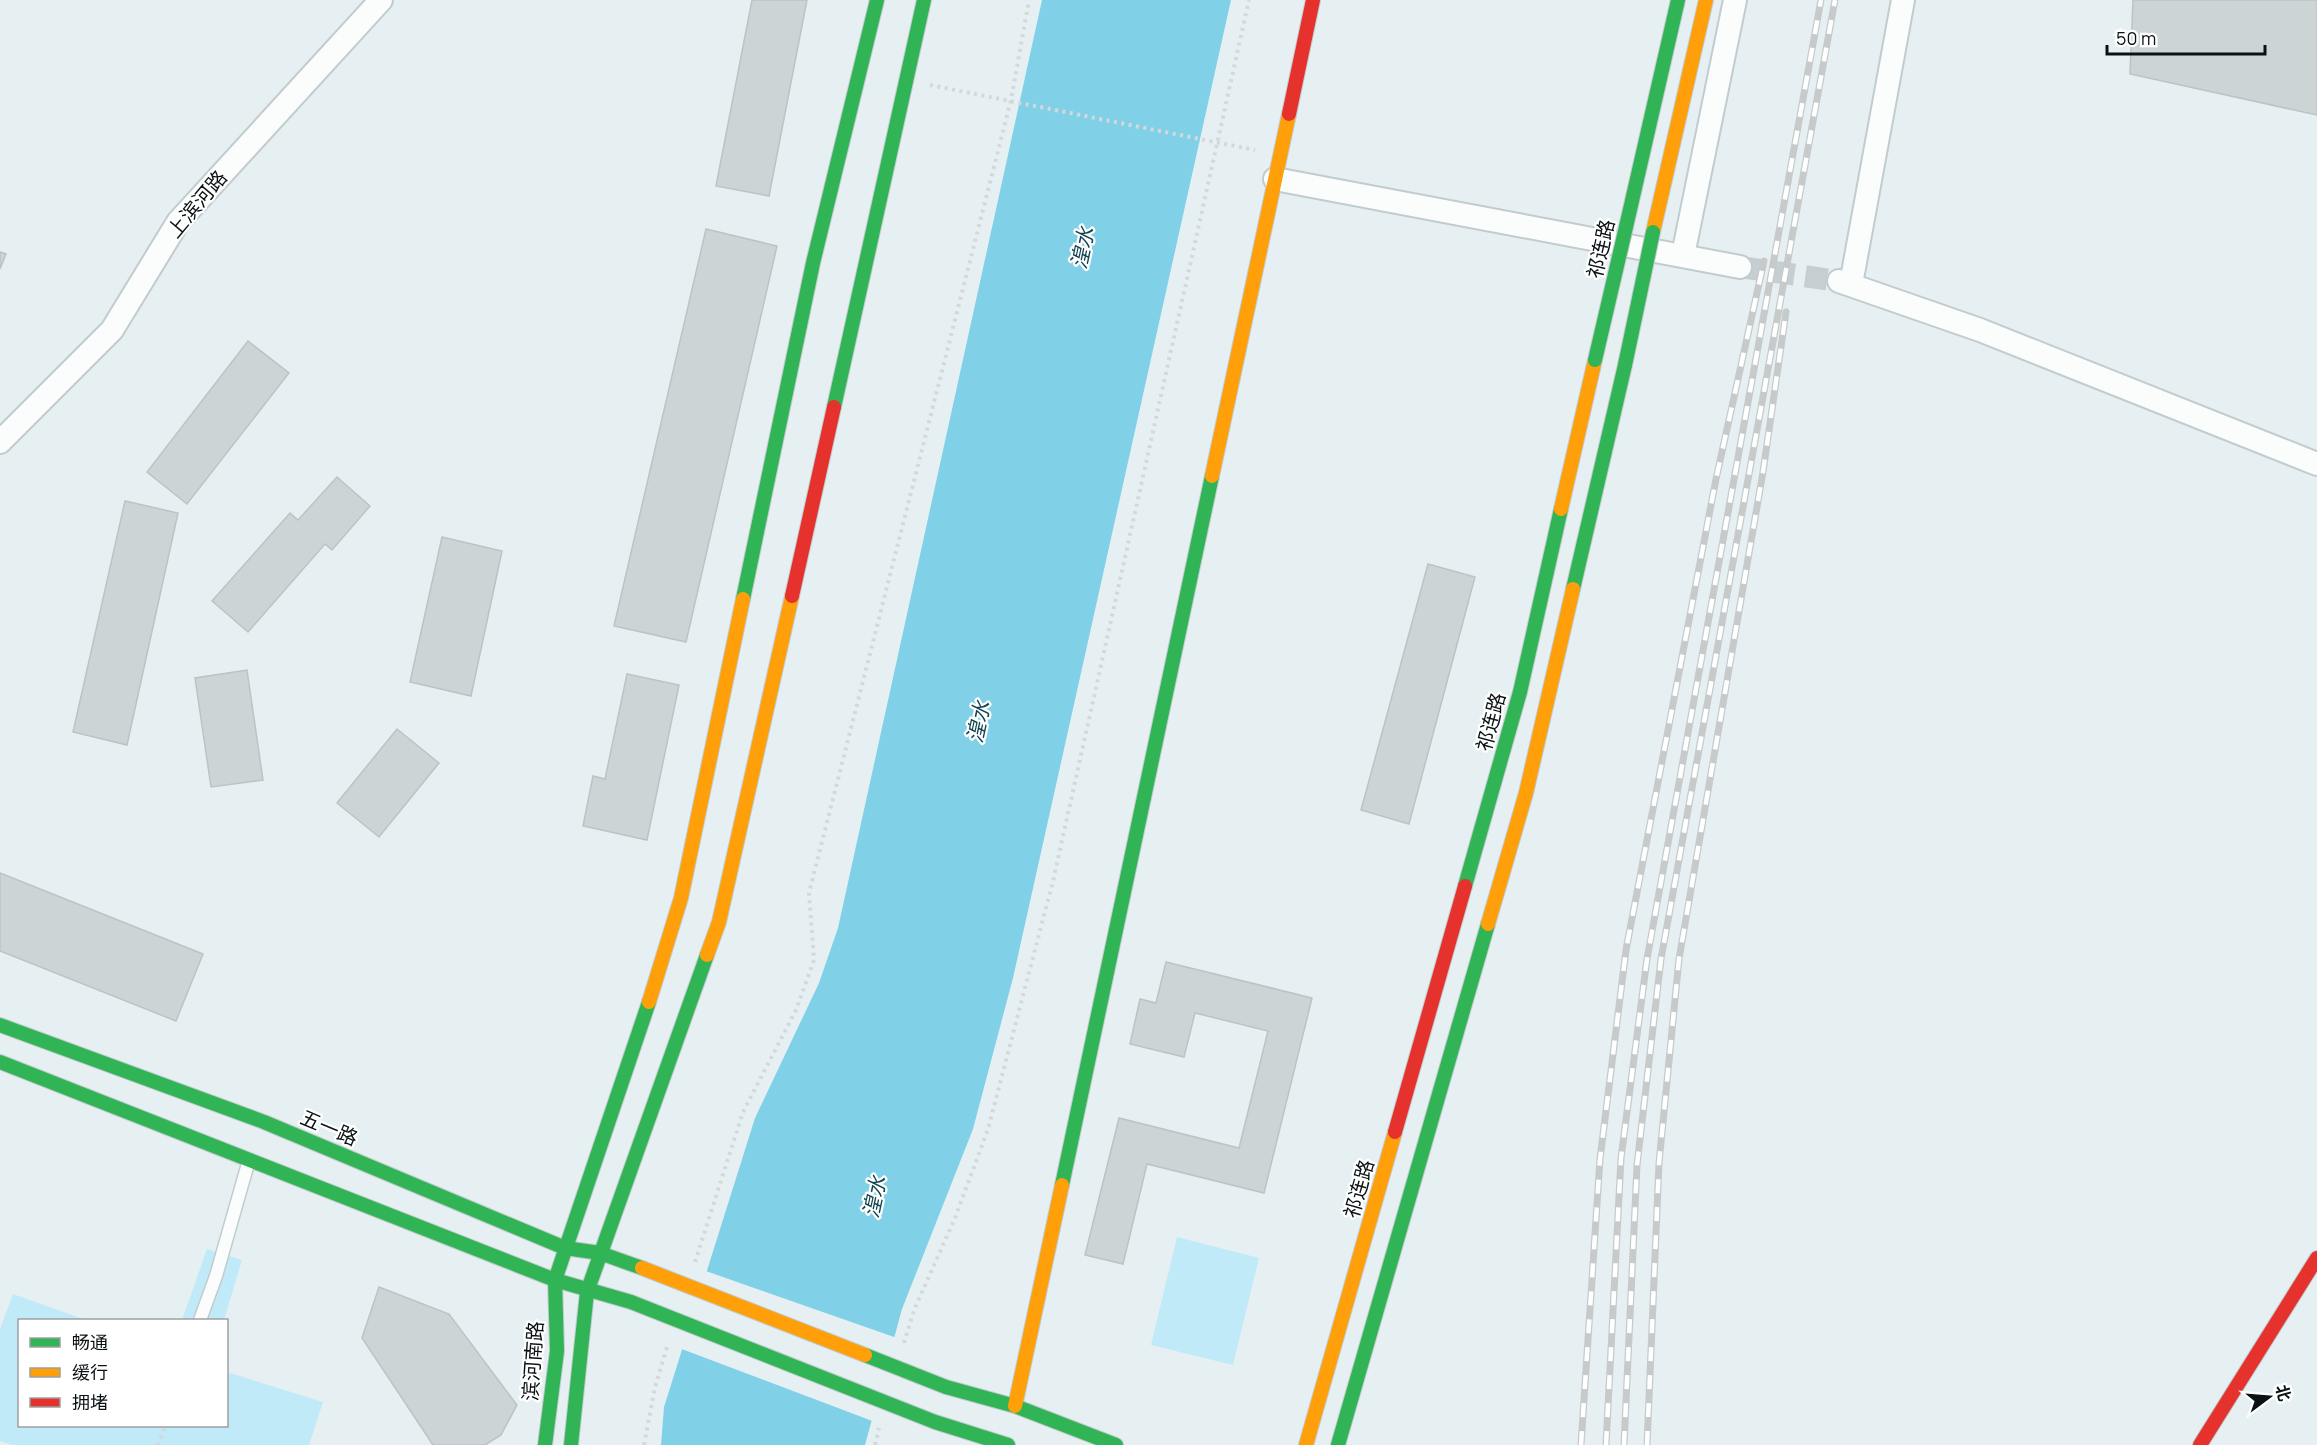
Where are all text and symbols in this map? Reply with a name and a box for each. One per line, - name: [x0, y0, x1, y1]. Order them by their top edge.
- scale bar: [2107, 18, 2264, 56]
- text: 50 m: [2116, 26, 2156, 50]
- street label: 上滨河路: [161, 164, 233, 243]
- street label: 祁连路: [1581, 217, 1620, 281]
- water label: 湟水: [1064, 223, 1100, 271]
- street label: 祁连路: [1470, 689, 1511, 754]
- water label: 湟水: [960, 697, 996, 745]
- street label: 五一路: [296, 1103, 362, 1152]
- street label: 祁连路: [1337, 1156, 1380, 1221]
- water label: 湟水: [856, 1172, 892, 1220]
- legend: [18, 1319, 228, 1427]
- street label: 滨河南路: [516, 1320, 549, 1402]
- text: 畅通: [72, 1330, 108, 1354]
- text: 缓行: [72, 1360, 108, 1384]
- north arrow: [2239, 1367, 2299, 1427]
- text: 北: [2271, 1382, 2296, 1404]
- text: 拥堵: [72, 1390, 108, 1414]

